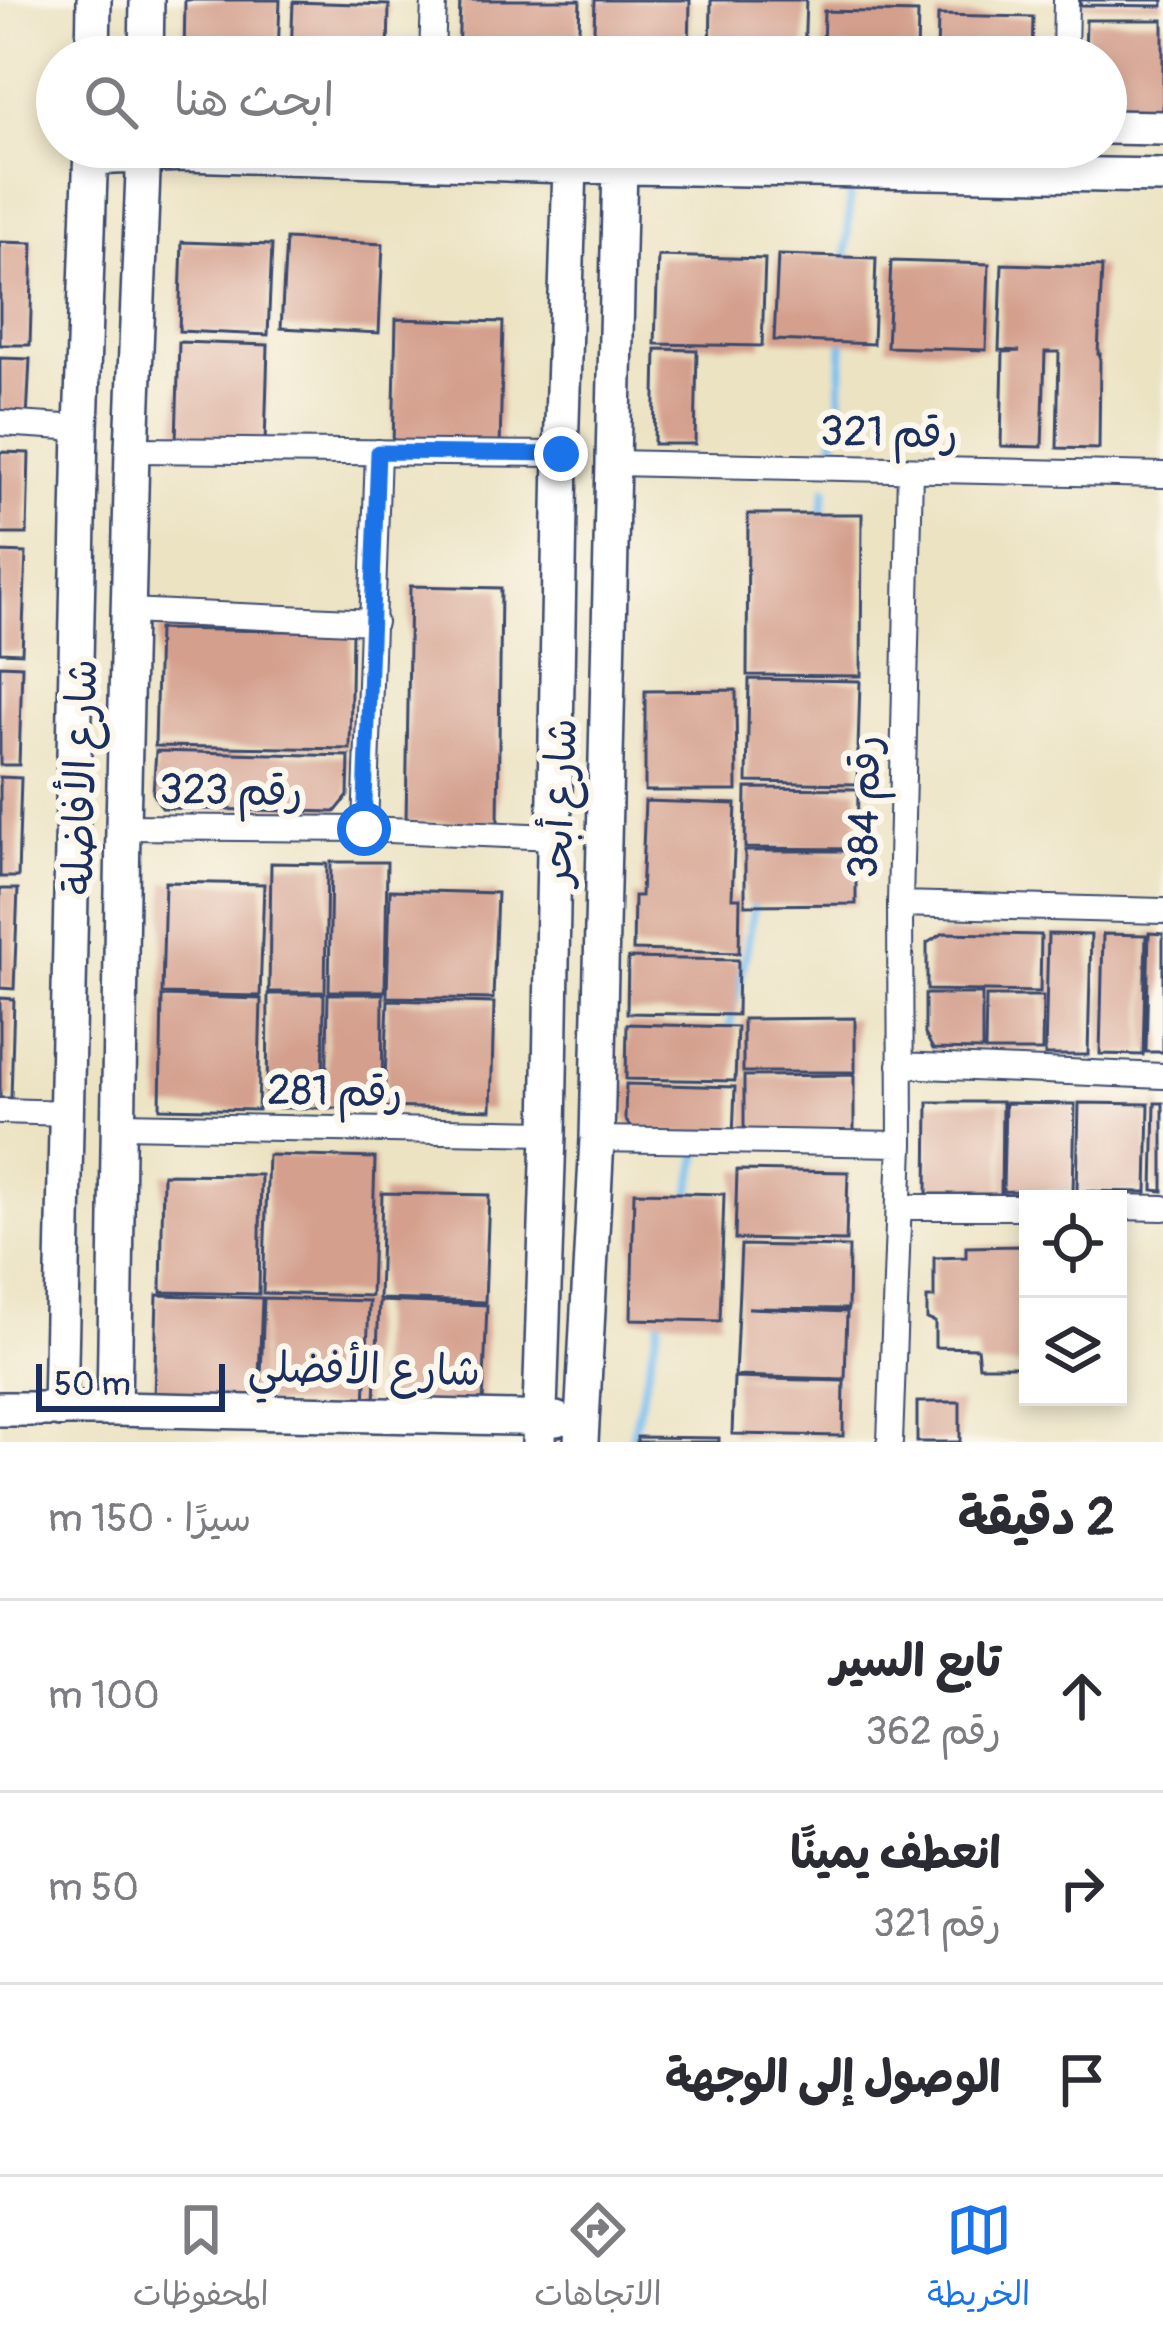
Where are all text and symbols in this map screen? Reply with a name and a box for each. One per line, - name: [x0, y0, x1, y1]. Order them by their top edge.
- search box: [36, 36, 1127, 168]
- icon: search: [78, 69, 144, 135]
- text: ابحث هنا: [174, 73, 334, 129]
- street label: رقم 321: [819, 406, 958, 464]
- route end: [534, 427, 588, 481]
- street label: شارع الأفاضلة: [50, 659, 111, 895]
- street label: شارع أبحر: [531, 717, 591, 890]
- street label: رقم 384: [838, 735, 896, 879]
- street label: رقم 323: [159, 764, 303, 822]
- route start: [337, 802, 391, 856]
- street label: رقم 281: [267, 1065, 403, 1123]
- map controls: [1019, 1190, 1127, 1406]
- button: locate: [1019, 1190, 1127, 1298]
- button: layers: [1019, 1298, 1127, 1406]
- street label: شارع الأفضلي: [247, 1339, 481, 1407]
- scale bar: [36, 1358, 225, 1411]
- text: 50 m: [54, 1364, 131, 1405]
- text: 2 دقيقة: [958, 1486, 1115, 1550]
- text: سيرًا · 150 m: [48, 1494, 252, 1543]
- text: تابع السير: [831, 1634, 1001, 1690]
- icon: ahead: [1049, 1663, 1115, 1729]
- text: 100 m: [48, 1671, 160, 1720]
- text: رقم 362: [865, 1707, 1001, 1756]
- text: انعطف يمينًا: [790, 1826, 1001, 1882]
- icon: right: [1049, 1855, 1115, 1921]
- text: 50 m: [48, 1863, 139, 1912]
- text: رقم 321: [873, 1899, 1001, 1948]
- icon: arrive: [1049, 2047, 1115, 2113]
- text: الوصول إلى الوجهة: [665, 2050, 1001, 2106]
- tab: المحفوظات: [133, 2197, 269, 2323]
- tab: الاتجاهات: [534, 2197, 662, 2323]
- tab: الخريطة: [927, 2197, 1030, 2323]

